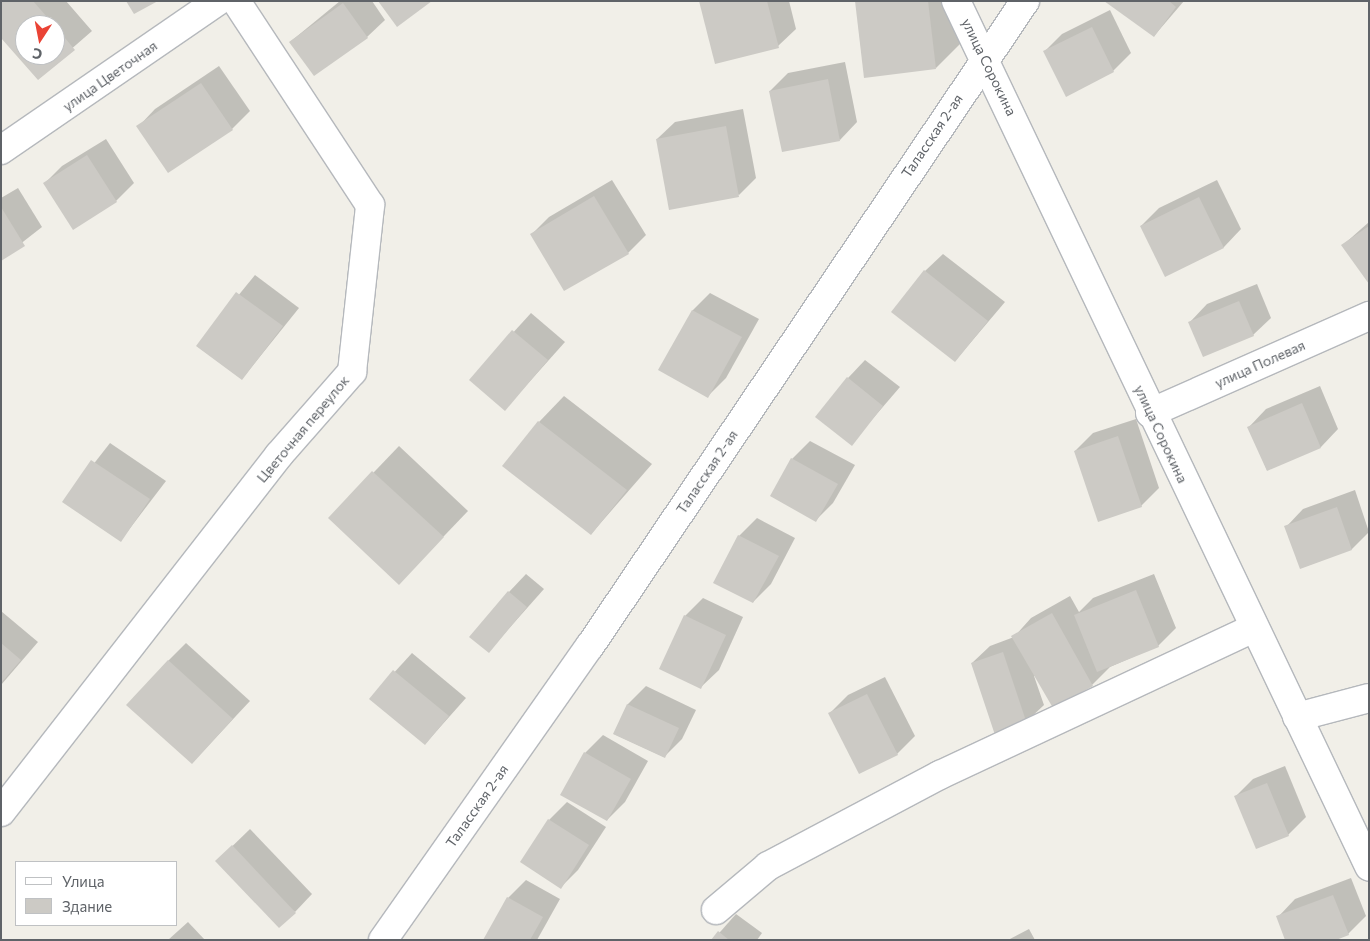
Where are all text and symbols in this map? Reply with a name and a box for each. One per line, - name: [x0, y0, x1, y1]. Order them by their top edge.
- north arrow: [15, 15, 65, 65]
- street label: улица Сорокина: [958, 16, 1020, 118]
- street label: улица Цветочная: [60, 37, 160, 115]
- text: С: [31, 45, 44, 63]
- street label: Таласская 2-ая: [898, 91, 966, 181]
- street label: улица Полевая: [1212, 337, 1308, 391]
- street label: Цветочная переулок: [253, 372, 353, 486]
- street label: улица Сорокина: [1131, 382, 1191, 486]
- street label: Таласская 2-ая: [673, 427, 741, 517]
- street label: Таласская 2-ая: [442, 761, 512, 851]
- legend: [15, 861, 178, 926]
- text: Улица: [62, 872, 104, 890]
- text: Здание: [62, 897, 112, 915]

